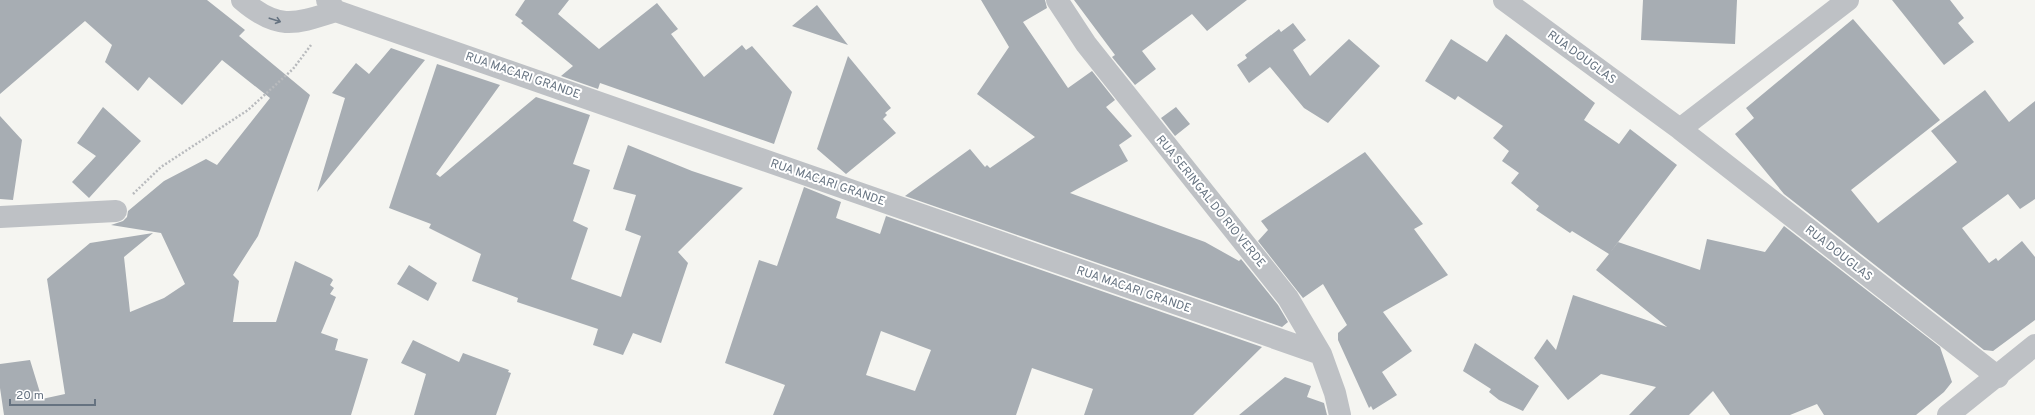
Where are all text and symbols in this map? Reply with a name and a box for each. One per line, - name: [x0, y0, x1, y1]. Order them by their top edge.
- one-way arrow: [269, 17, 282, 24]
- street label: RUA DOUGLAS: [1544, 27, 1619, 88]
- street label: RUA MACARI GRANDE: [463, 49, 582, 103]
- street label: RUA SERINGAL DO RIO VERDE: [1152, 132, 1269, 271]
- street label: RUA MACARI GRANDE: [768, 156, 887, 210]
- street label: RUA DOUGLAS: [1801, 222, 1875, 285]
- street label: RUA MACARI GRANDE: [1074, 263, 1193, 317]
- scale bar: [10, 381, 95, 407]
- text: 20 m: [16, 388, 44, 404]

